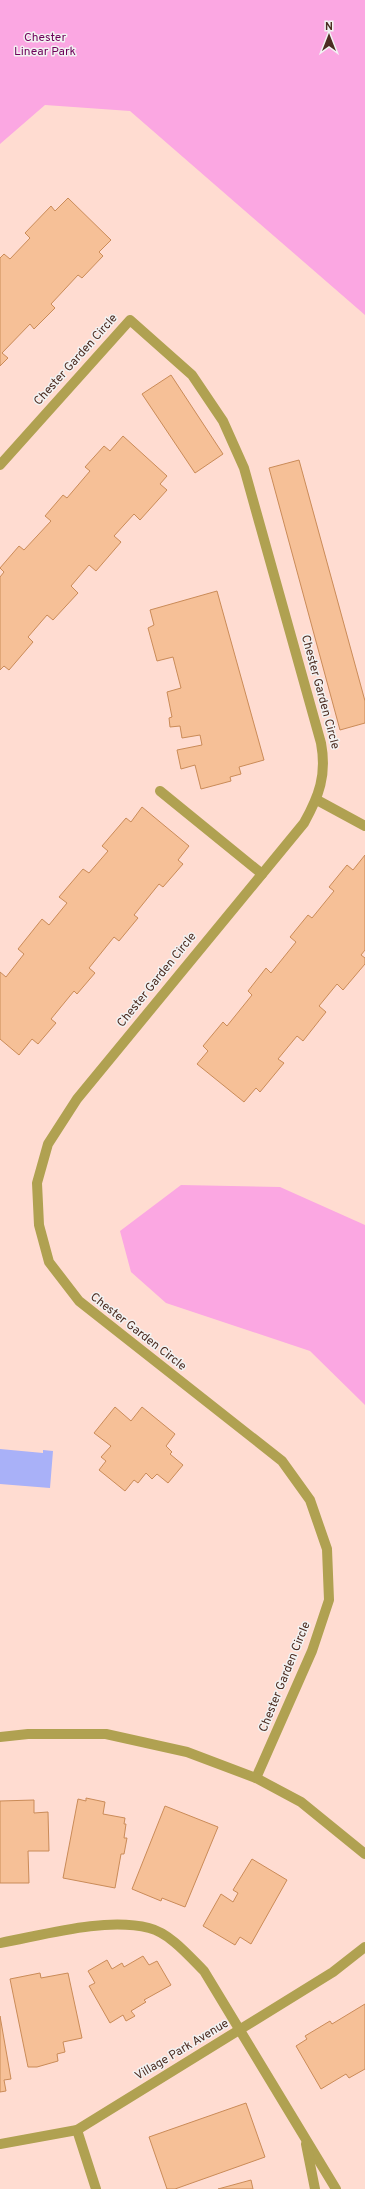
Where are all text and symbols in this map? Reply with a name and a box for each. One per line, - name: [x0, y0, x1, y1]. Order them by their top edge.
- north arrow: [309, 16, 349, 56]
- text: N: [325, 20, 333, 34]
- park label: Chester Linear Park: [14, 30, 76, 60]
- street label: Chester Garden Circle: [31, 311, 121, 409]
- street label: Chester Garden Circle: [297, 633, 343, 751]
- street label: Chester Garden Circle: [114, 929, 200, 1031]
- street label: Chester Garden Circle: [87, 1289, 189, 1375]
- street label: Chester Garden Circle: [256, 1619, 314, 1735]
- street label: Village Park Avenue: [132, 2016, 232, 2084]

